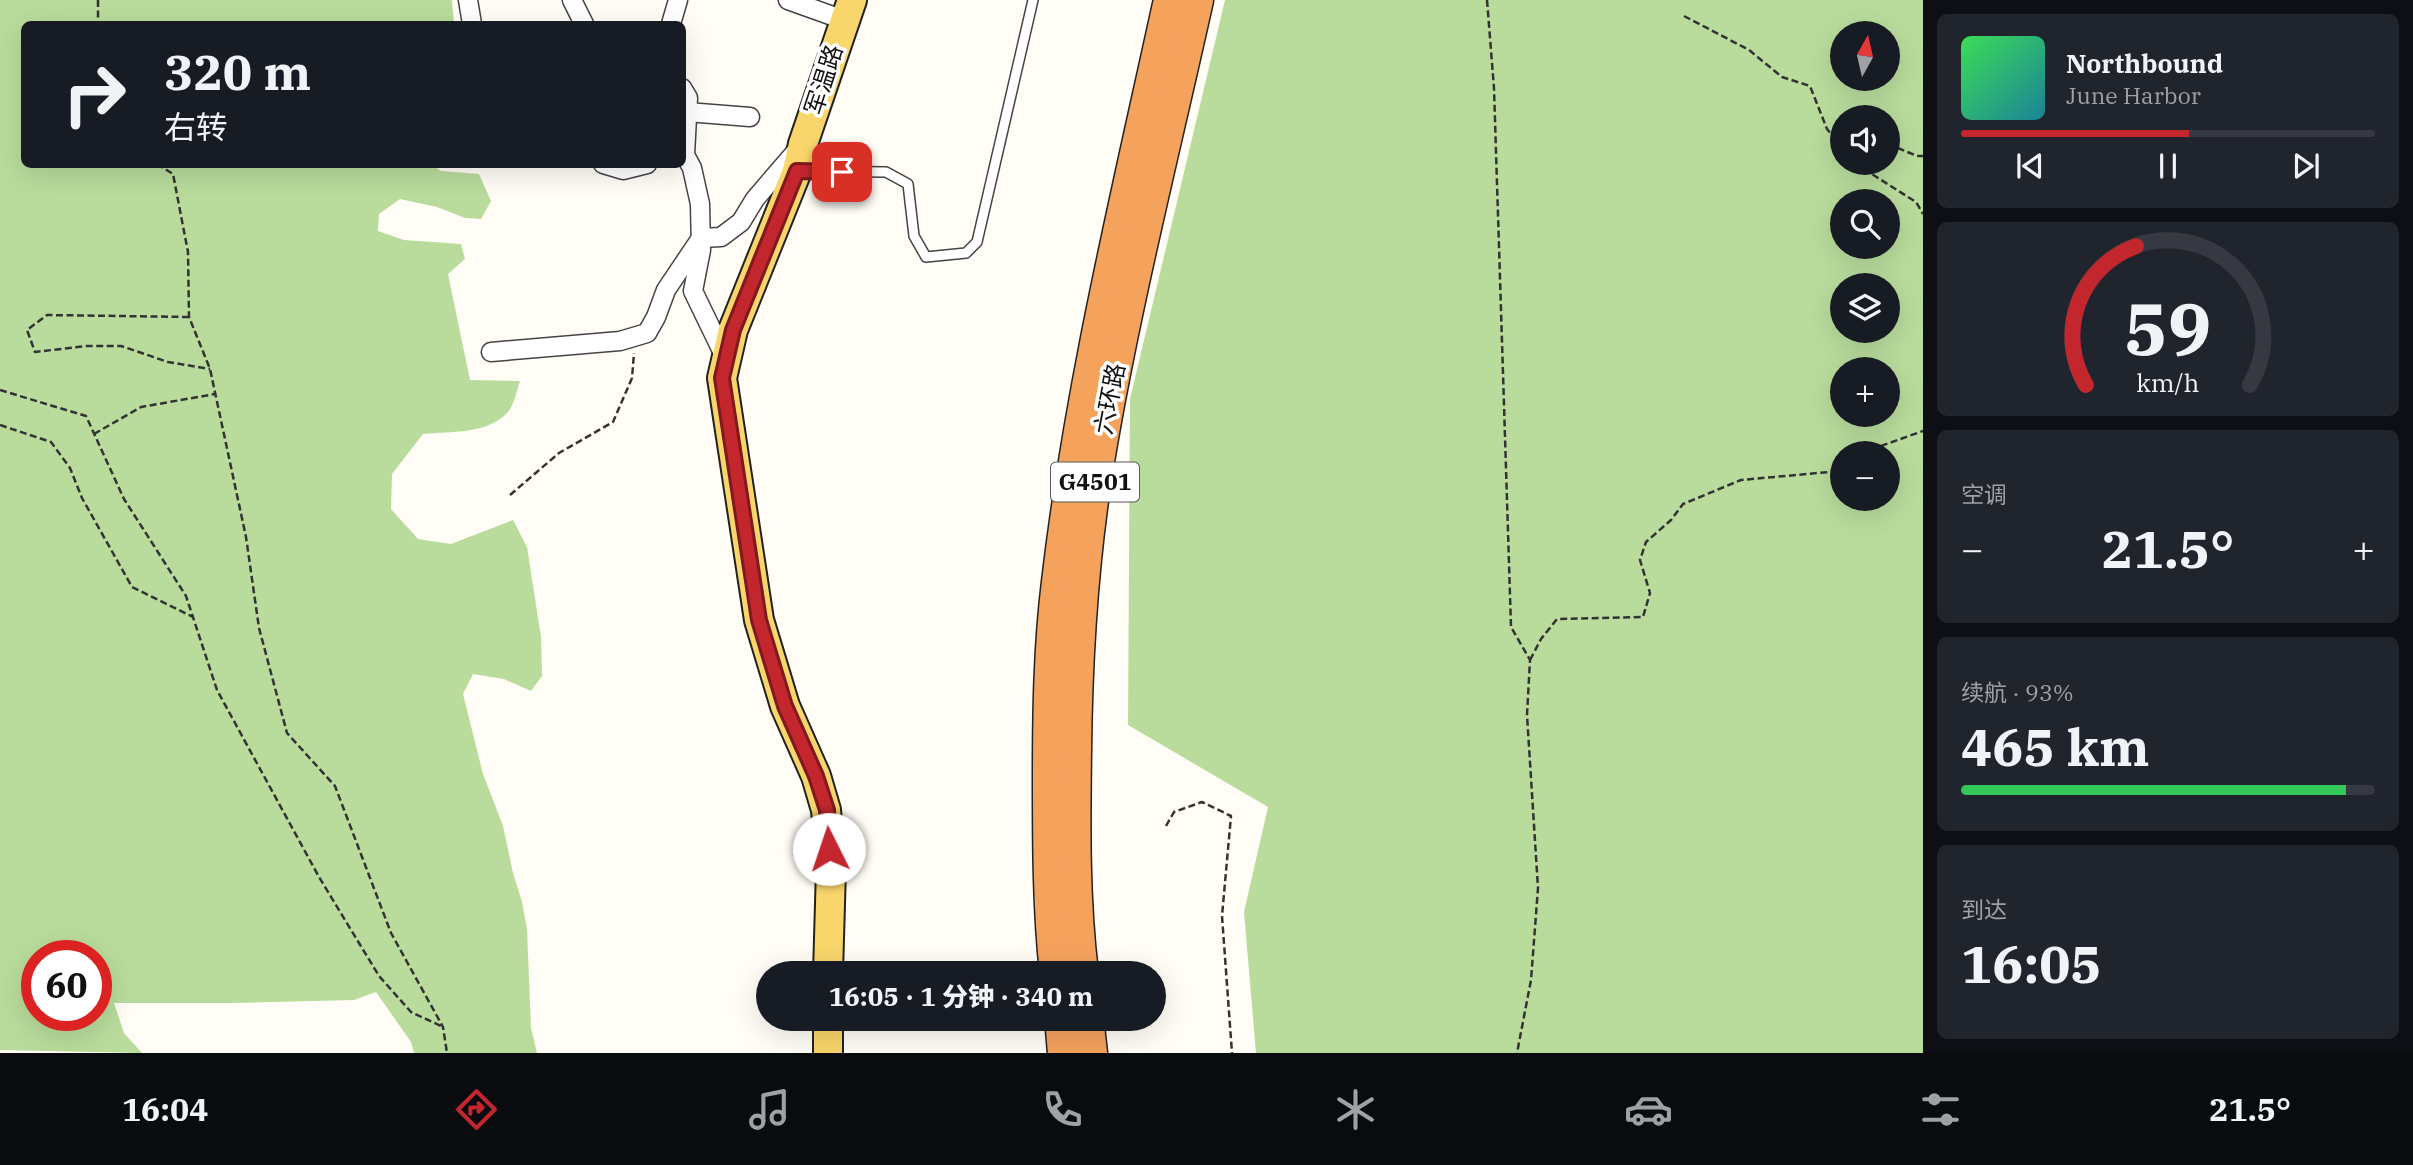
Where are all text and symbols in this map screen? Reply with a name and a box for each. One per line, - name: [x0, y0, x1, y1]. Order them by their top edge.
- north arrow: [1830, 21, 1900, 91]
- map controls: [1830, 21, 1900, 511]
- text: 320 m: [164, 40, 311, 103]
- street label: 军温路: [797, 41, 849, 119]
- text: Northbound: [2066, 46, 2223, 80]
- icon: right: [49, 49, 140, 140]
- text: June Harbor: [2066, 80, 2201, 110]
- button: sound: [1830, 105, 1900, 175]
- text: 右转: [164, 106, 228, 148]
- pin: [812, 142, 872, 202]
- icon: previous: [2011, 147, 2049, 185]
- icon: pause: [2149, 147, 2187, 185]
- icon: next: [2287, 147, 2325, 185]
- icon: arrive: [823, 153, 861, 191]
- button: search: [1830, 189, 1900, 259]
- button: layers: [1830, 273, 1900, 343]
- text: 59: [2124, 280, 2212, 375]
- button: +: [1830, 357, 1900, 427]
- street label: 六环路: [1086, 360, 1132, 437]
- text: km/h: [2136, 365, 2200, 398]
- button: −: [1830, 441, 1900, 511]
- road number: G4501: [1051, 462, 1139, 502]
- text: 空调: [1961, 479, 2007, 509]
- text: 21.5°: [2102, 515, 2234, 582]
- text: −: [1961, 524, 1984, 573]
- text: +: [2352, 524, 2375, 573]
- text: 续航 · 93%: [1961, 677, 2074, 707]
- text: 465 km: [1961, 713, 2150, 780]
- position arrow: [792, 812, 866, 886]
- text: 到达: [1961, 894, 2007, 924]
- text: 16:05: [1961, 930, 2102, 997]
- speed limit sign: 60: [21, 940, 112, 1031]
- text: 16:05 · 1 分钟 · 340 m: [829, 979, 1093, 1013]
- icon: directions: [452, 1085, 501, 1134]
- icon: music: [745, 1085, 794, 1134]
- icon: phone: [1038, 1085, 1087, 1134]
- icon: climate: [1331, 1085, 1380, 1134]
- icon: car: [1624, 1085, 1673, 1134]
- icon: filters: [1916, 1085, 1965, 1134]
- text: 16:04: [122, 1088, 208, 1130]
- text: 21.5°: [2209, 1088, 2291, 1130]

